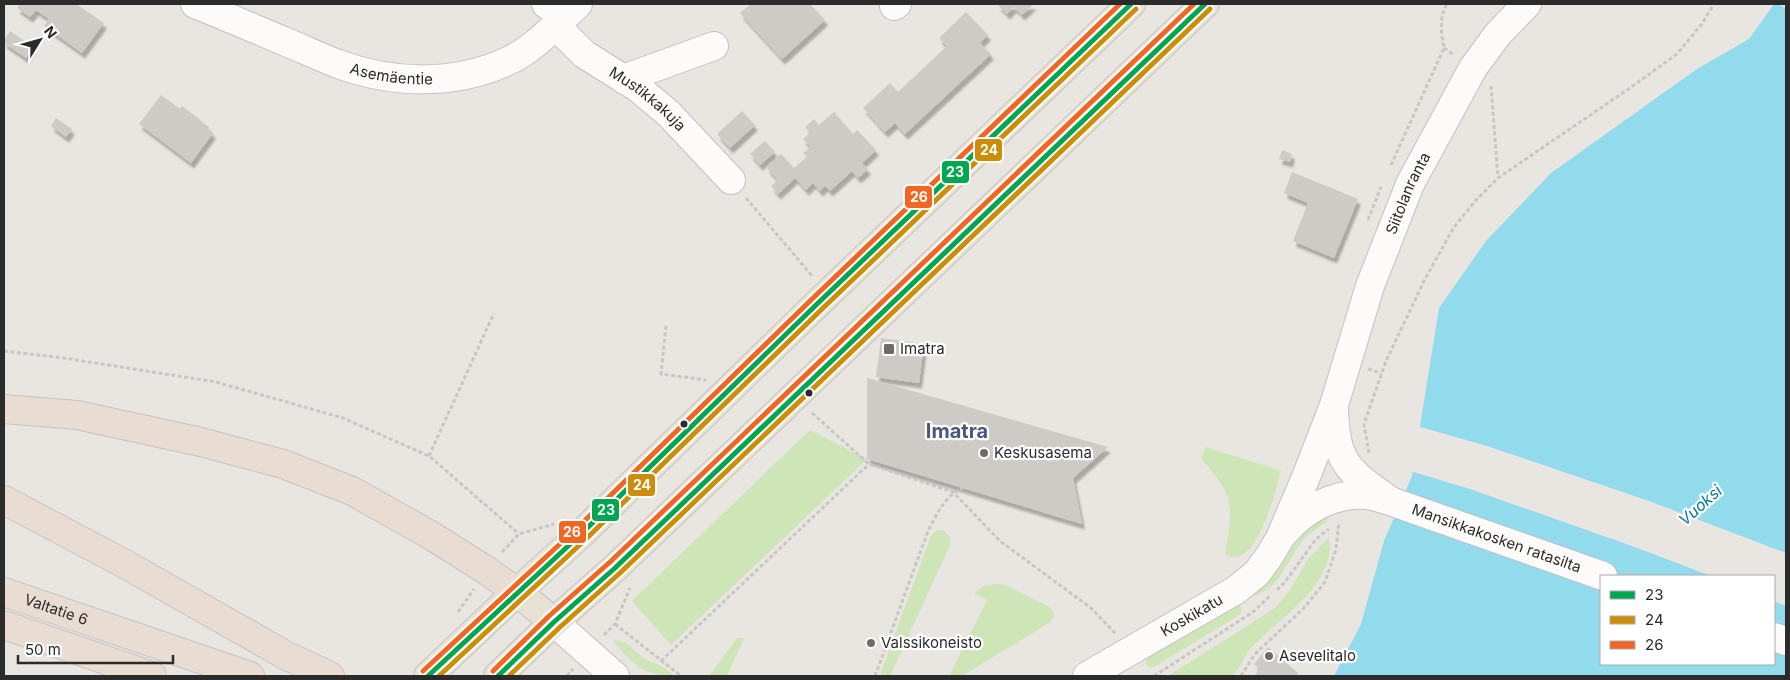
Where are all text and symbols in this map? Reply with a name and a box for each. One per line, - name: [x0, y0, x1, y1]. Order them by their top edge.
- north arrow: [15, 15, 65, 65]
- text: N: [41, 22, 61, 41]
- street label: Asemäentie: [348, 59, 433, 88]
- street label: Mustikkakuja: [606, 62, 690, 135]
- line badge: 24: [974, 138, 1003, 162]
- text: 24: [980, 141, 998, 158]
- street label: Siitolanranta: [1381, 149, 1434, 237]
- line badge: 23: [941, 160, 970, 184]
- text: 23: [946, 163, 964, 180]
- line badge: 26: [904, 185, 933, 209]
- text: 26: [910, 188, 928, 205]
- place label: Imatra: [900, 339, 945, 358]
- marker: Imatra: [882, 342, 896, 356]
- unlabelled marker: [804, 388, 814, 398]
- unlabelled marker: [679, 419, 689, 429]
- district label: Imatra: [926, 419, 988, 443]
- place label: Keskusasema: [994, 443, 1092, 462]
- marker: Keskusasema: [978, 447, 990, 459]
- line badge: 24: [627, 473, 656, 497]
- text: 24: [633, 476, 651, 493]
- water label: Vuoksi: [1674, 480, 1727, 530]
- line badge: 23: [591, 498, 620, 522]
- street label: Mansikkakosken ratasilta: [1409, 499, 1584, 577]
- text: 23: [597, 501, 615, 518]
- line badge: 26: [558, 520, 587, 544]
- text: 26: [563, 523, 581, 540]
- legend: [1600, 575, 1775, 665]
- text: 23: [1645, 585, 1663, 604]
- street label: Valtatie 6: [22, 590, 91, 629]
- street label: Koskikatu: [1157, 590, 1226, 640]
- text: 24: [1645, 610, 1664, 629]
- scale bar: [18, 632, 172, 664]
- place label: Valssikoneisto: [881, 633, 982, 652]
- text: 26: [1645, 635, 1663, 654]
- marker: Valssikoneisto: [865, 637, 877, 649]
- text: 50 m: [25, 640, 61, 659]
- place label: Asevelitalo: [1279, 646, 1356, 665]
- marker: Asevelitalo: [1263, 650, 1275, 662]

